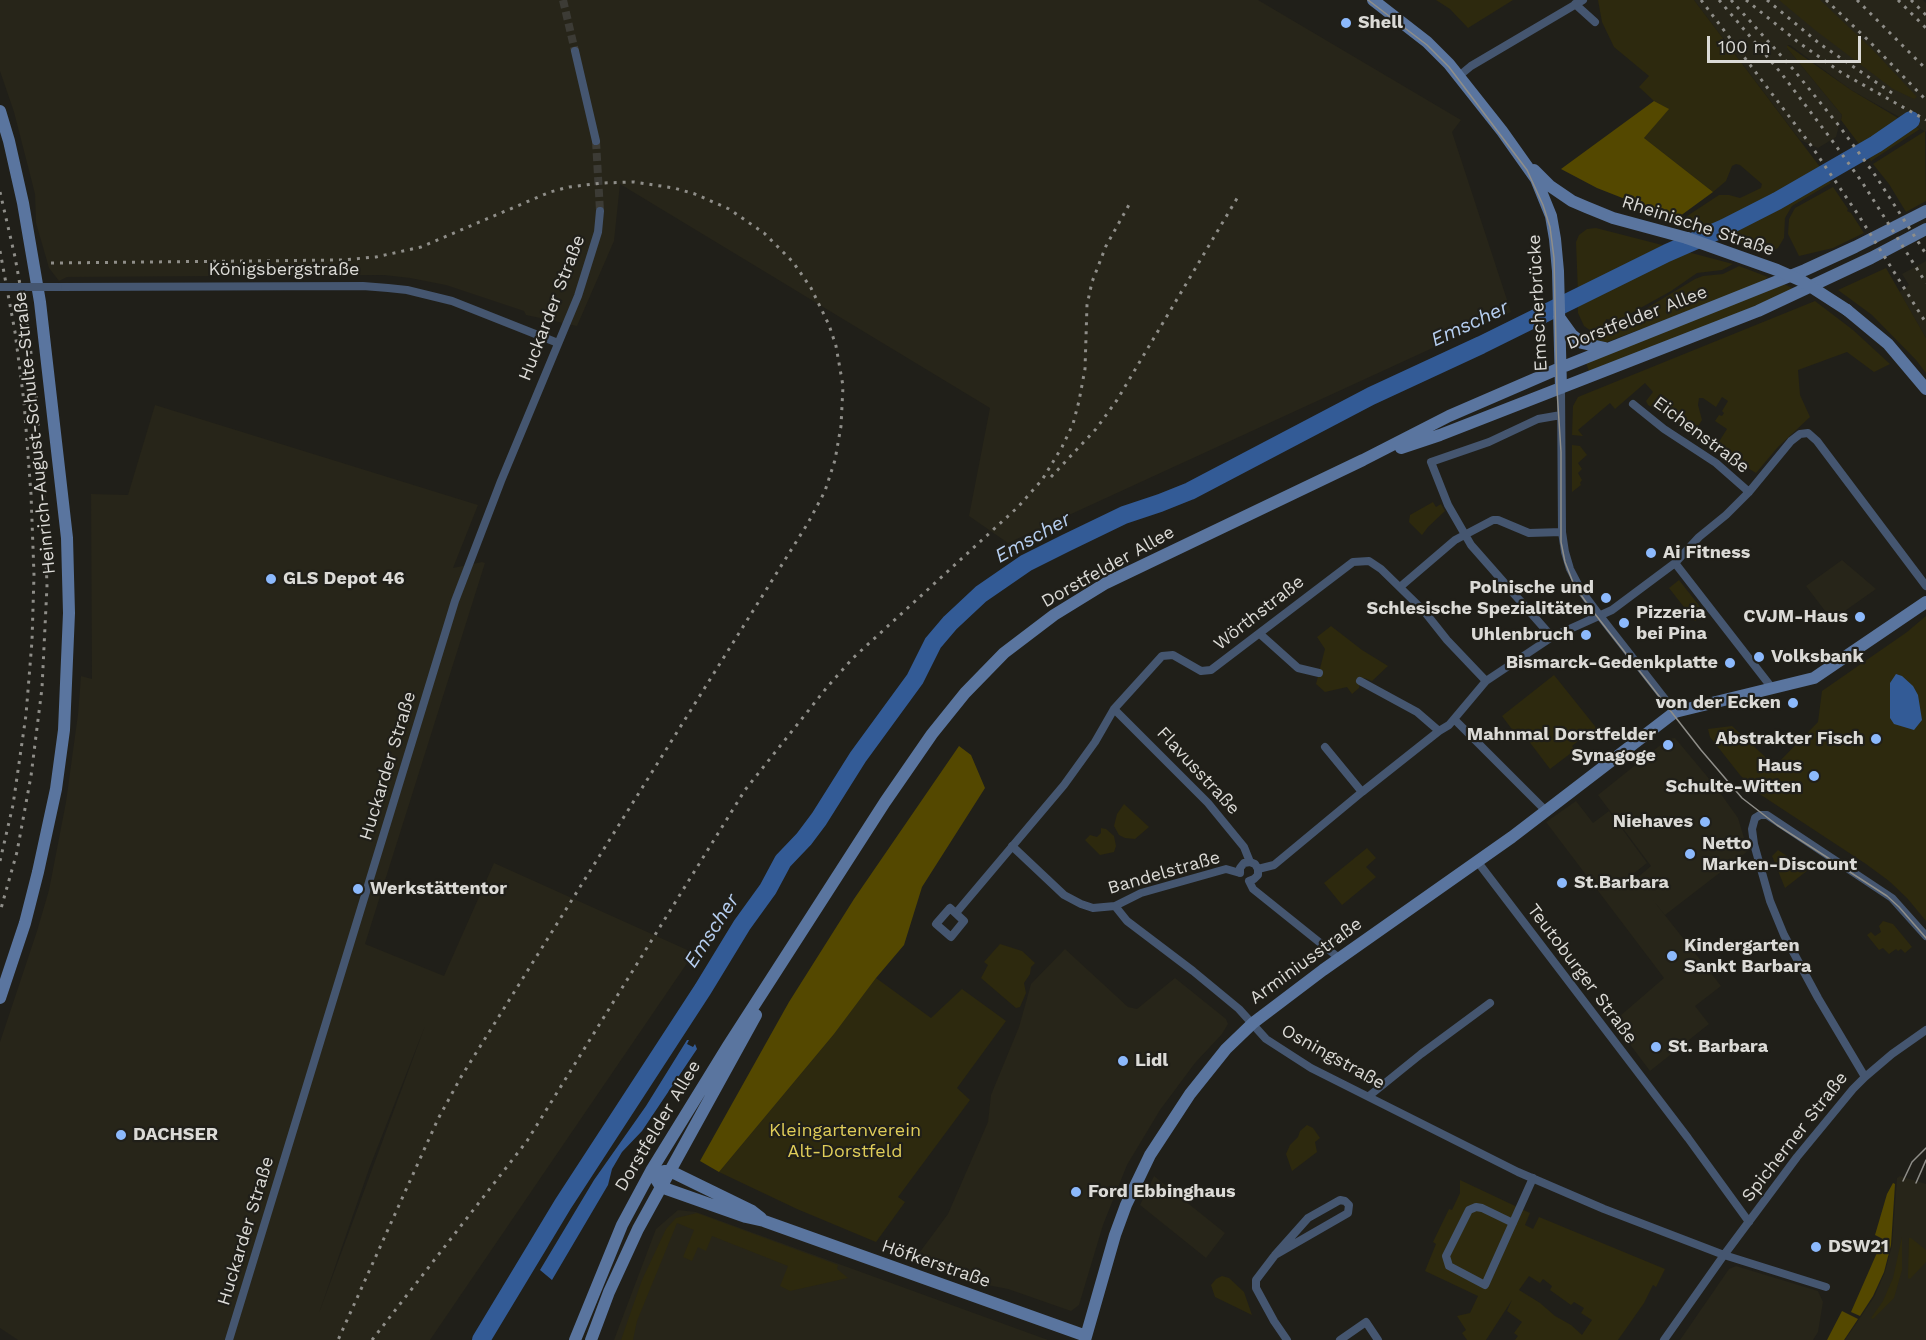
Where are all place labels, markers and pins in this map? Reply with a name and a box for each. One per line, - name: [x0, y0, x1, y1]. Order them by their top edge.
- place label: Shell: [1358, 12, 1403, 34]
- marker: Shell: [1339, 16, 1353, 30]
- place label: Ai Fitness: [1663, 542, 1750, 564]
- marker: Ai Fitness: [1644, 546, 1658, 560]
- place label: GLS Depot 46: [283, 568, 405, 590]
- marker: GLS Depot 46: [264, 572, 278, 586]
- place label: Polnische und Schlesische Spezialitäten: [1367, 577, 1594, 620]
- marker: Polnische und Schlesische Spezialitäten: [1599, 591, 1613, 605]
- place label: Pizzeria bei Pina: [1636, 602, 1707, 644]
- place label: CVJM-Haus: [1743, 606, 1848, 628]
- marker: CVJM-Haus: [1853, 610, 1867, 624]
- marker: Pizzeria bei Pina: [1617, 616, 1631, 630]
- place label: Uhlenbruch: [1471, 624, 1574, 646]
- marker: Uhlenbruch: [1579, 628, 1593, 642]
- place label: Volksbank: [1771, 646, 1864, 668]
- marker: Volksbank: [1752, 650, 1766, 664]
- place label: Bismarck-Gedenkplatte: [1506, 652, 1718, 674]
- marker: Bismarck-Gedenkplatte: [1723, 656, 1737, 670]
- place label: von der Ecken: [1656, 692, 1781, 714]
- marker: von der Ecken: [1786, 696, 1800, 710]
- place label: Mahnmal Dorstfelder Synagoge: [1467, 724, 1656, 766]
- place label: Abstrakter Fisch: [1715, 728, 1864, 750]
- marker: Abstrakter Fisch: [1869, 732, 1883, 746]
- marker: Mahnmal Dorstfelder Synagoge: [1661, 738, 1675, 752]
- place label: Haus Schulte-Witten: [1666, 755, 1802, 798]
- marker: Haus Schulte-Witten: [1807, 769, 1821, 783]
- place label: Niehaves: [1613, 811, 1693, 833]
- marker: Niehaves: [1698, 815, 1712, 829]
- place label: Netto Marken-Discount: [1702, 833, 1857, 876]
- marker: Netto Marken-Discount: [1683, 847, 1697, 861]
- place label: St.Barbara: [1574, 872, 1669, 894]
- marker: St.Barbara: [1555, 876, 1569, 890]
- place label: Werkstättentor: [370, 878, 507, 900]
- marker: Werkstättentor: [351, 882, 365, 896]
- place label: Kindergarten Sankt Barbara: [1684, 935, 1811, 978]
- marker: Kindergarten Sankt Barbara: [1665, 949, 1679, 963]
- place label: St. Barbara: [1668, 1036, 1768, 1058]
- marker: St. Barbara: [1649, 1040, 1663, 1054]
- place label: Lidl: [1135, 1050, 1168, 1072]
- marker: Lidl: [1116, 1054, 1130, 1068]
- place label: DACHSER: [133, 1124, 218, 1146]
- marker: DACHSER: [114, 1128, 128, 1142]
- place label: Ford Ebbinghaus: [1088, 1181, 1236, 1203]
- marker: Ford Ebbinghaus: [1069, 1185, 1083, 1199]
- place label: DSW21: [1828, 1236, 1889, 1258]
- marker: DSW21: [1809, 1240, 1823, 1254]

